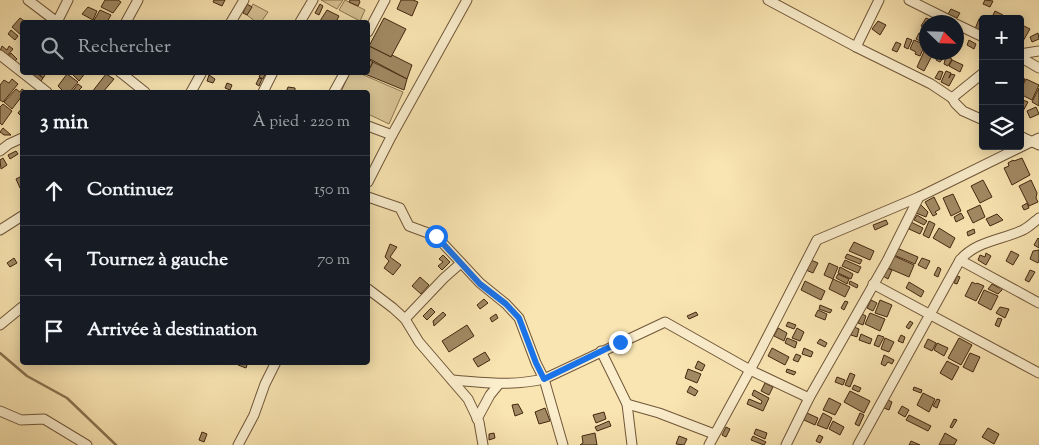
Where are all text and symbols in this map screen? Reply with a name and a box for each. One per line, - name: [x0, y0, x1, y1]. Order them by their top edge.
- north arrow: [919, 15, 964, 60]
- map controls: [979, 15, 1024, 150]
- button: +: [979, 15, 1024, 60]
- search box: [20, 20, 370, 75]
- icon: search: [38, 34, 66, 62]
- text: Rechercher: [78, 34, 171, 61]
- button: −: [979, 60, 1024, 105]
- button: layers: [979, 105, 1024, 150]
- text: 3 min: [40, 108, 89, 138]
- text: À pied · 220 m: [253, 111, 350, 134]
- icon: ahead: [40, 177, 68, 205]
- text: Continuez: [87, 177, 173, 204]
- text: 150 m: [314, 179, 350, 202]
- route start: [425, 225, 448, 248]
- icon: left: [40, 247, 68, 275]
- text: Tournez à gauche: [87, 247, 228, 274]
- text: 70 m: [317, 249, 350, 272]
- icon: arrive: [40, 317, 68, 345]
- text: Arrivée à destination: [87, 317, 258, 344]
- route end: [609, 331, 632, 354]

